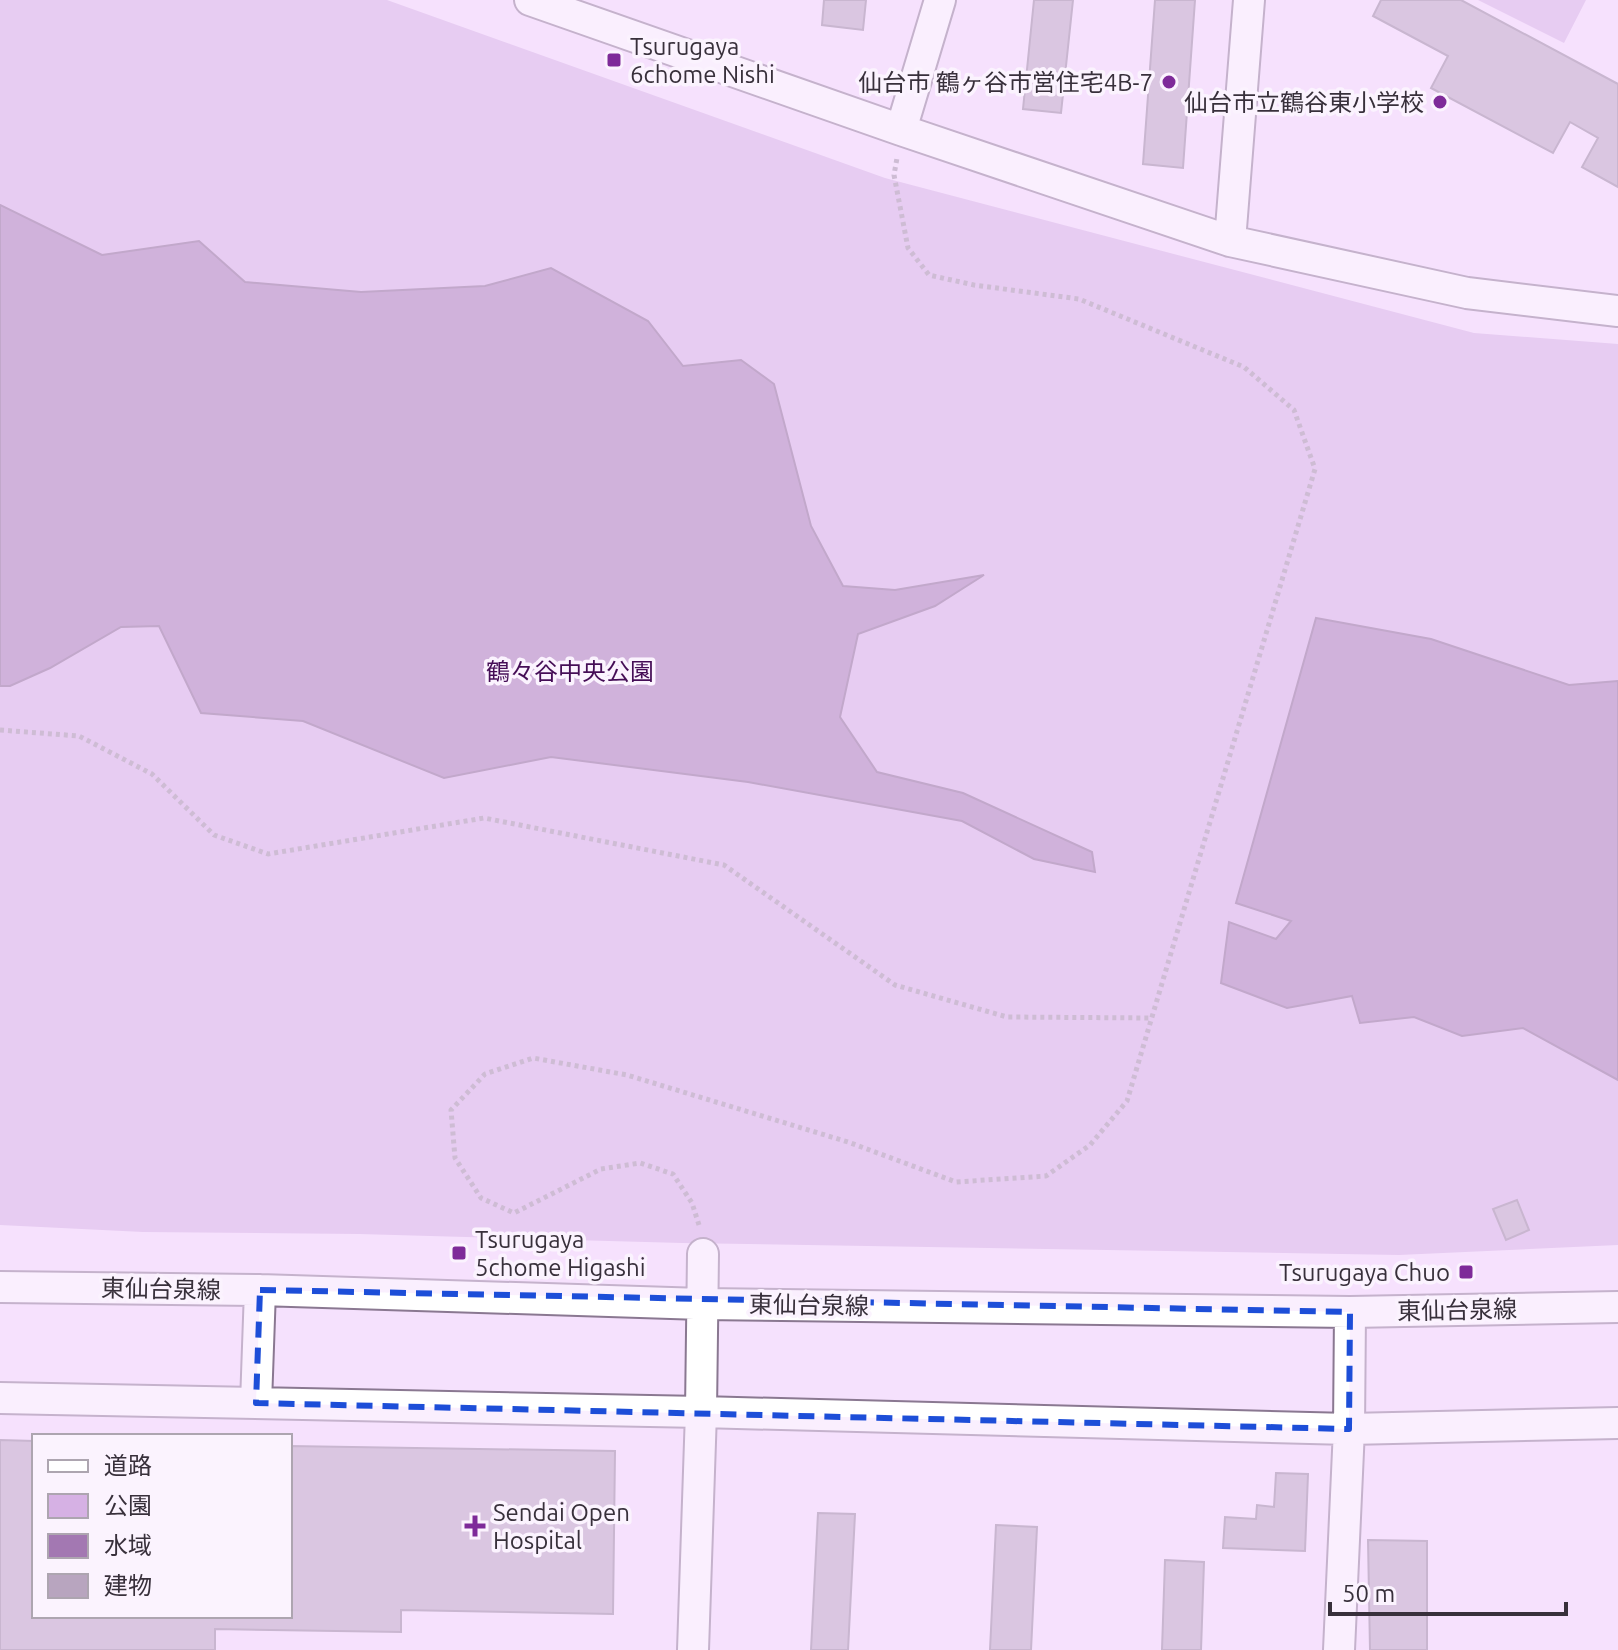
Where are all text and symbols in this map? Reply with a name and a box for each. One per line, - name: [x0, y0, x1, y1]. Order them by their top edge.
- place label: Tsurugaya 6chome Nishi: [630, 33, 775, 88]
- marker: Tsurugaya 6chome Nishi: [605, 51, 623, 69]
- place label: 仙台市 鶴ヶ谷市営住宅4B-7: [858, 69, 1153, 96]
- marker: 仙台市 鶴ヶ谷市営住宅4B-7: [1160, 73, 1178, 91]
- place label: 仙台市立鶴谷東小学校: [1184, 89, 1424, 116]
- marker: 仙台市立鶴谷東小学校: [1431, 93, 1449, 111]
- park label: 鶴々谷中央公園: [486, 658, 654, 685]
- place label: Tsurugaya 5chome Higashi: [475, 1226, 646, 1281]
- marker: Tsurugaya 5chome Higashi: [450, 1244, 468, 1262]
- place label: Tsurugaya Chuo: [1279, 1259, 1450, 1286]
- marker: Tsurugaya Chuo: [1457, 1263, 1475, 1281]
- street label: 東仙台泉線: [101, 1274, 221, 1304]
- street label: 東仙台泉線: [749, 1290, 869, 1320]
- street label: 東仙台泉線: [1397, 1295, 1517, 1325]
- legend: [32, 1434, 292, 1618]
- text: 道路: [104, 1452, 152, 1479]
- text: 公園: [104, 1492, 152, 1519]
- place label: Sendai Open Hospital: [493, 1499, 630, 1554]
- marker: Sendai Open Hospital: [464, 1515, 486, 1537]
- text: 水域: [104, 1532, 152, 1559]
- scale bar: [1330, 1566, 1566, 1616]
- text: 建物: [104, 1572, 152, 1599]
- text: 50 m: [1342, 1580, 1395, 1607]

